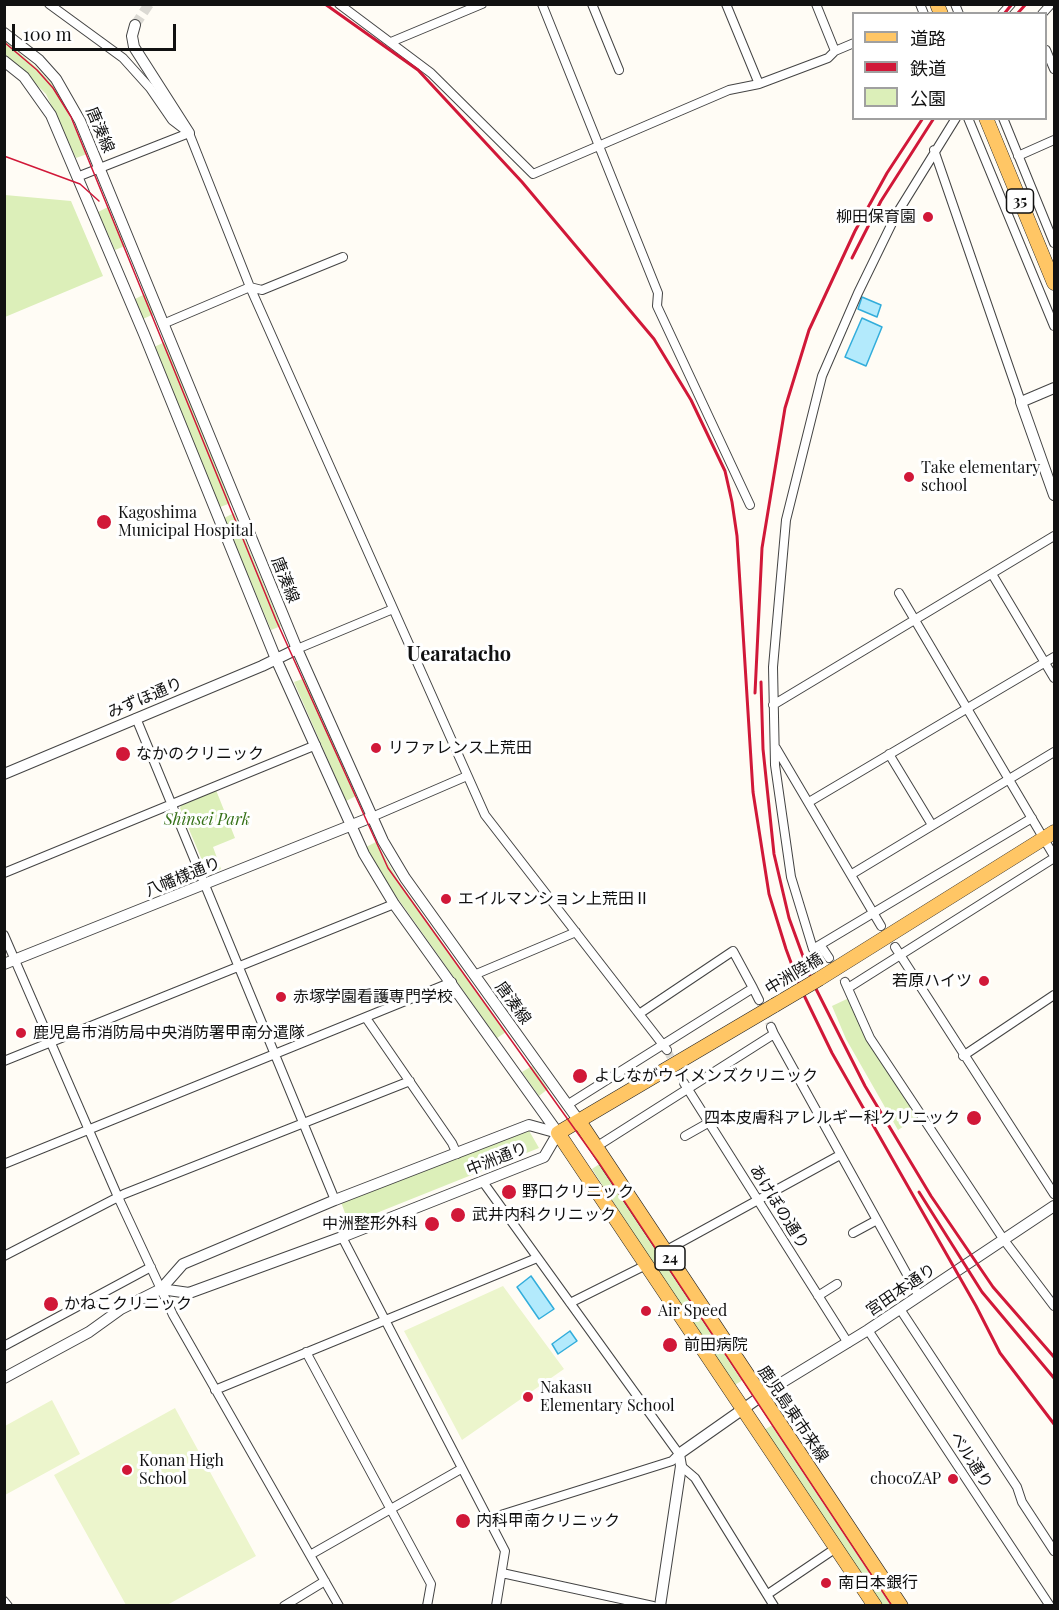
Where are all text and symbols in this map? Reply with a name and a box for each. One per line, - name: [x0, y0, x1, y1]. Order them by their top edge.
- scale bar: [15, 12, 178, 50]
- legend: [852, 12, 1047, 120]
- text: 100 m: [23, 22, 72, 46]
- text: 道路: [910, 26, 946, 50]
- text: 鉄道: [910, 56, 946, 80]
- text: 公園: [910, 86, 946, 110]
- street label: 唐湊線: [82, 104, 118, 156]
- road number: 35: [1006, 189, 1034, 213]
- place label: 柳田保育園: [836, 207, 916, 227]
- marker: 柳田保育園: [921, 210, 935, 224]
- place label: Take elementary school: [921, 458, 1040, 496]
- marker: Take elementary school: [902, 470, 916, 484]
- place label: Kagoshima Municipal Hospital: [118, 503, 254, 541]
- marker: Kagoshima Municipal Hospital: [95, 513, 113, 531]
- street label: 唐湊線: [267, 554, 303, 606]
- district label: Uearatacho: [407, 643, 511, 667]
- street label: みずほ通り: [104, 674, 186, 722]
- place label: リファレンス上荒田: [388, 738, 532, 758]
- marker: リファレンス上荒田: [369, 741, 383, 755]
- place label: なかのクリニック: [136, 744, 264, 764]
- marker: なかのクリニック: [114, 745, 132, 763]
- park label: Shinsei Park: [164, 810, 250, 830]
- street label: 八幡様通り: [142, 853, 224, 901]
- place label: エイルマンション上荒田Ⅱ: [458, 889, 650, 909]
- marker: エイルマンション上荒田Ⅱ: [439, 892, 453, 906]
- street label: 中洲陸橋: [762, 949, 826, 999]
- place label: 若原ハイツ: [892, 971, 972, 991]
- marker: 若原ハイツ: [977, 974, 991, 988]
- street label: 唐湊線: [491, 978, 535, 1028]
- place label: 赤塚学園看護専門学校: [293, 987, 453, 1007]
- marker: 赤塚学園看護専門学校: [274, 990, 288, 1004]
- place label: 鹿児島市消防局中央消防署甲南分遣隊: [33, 1023, 305, 1043]
- marker: 鹿児島市消防局中央消防署甲南分遣隊: [14, 1026, 28, 1040]
- place label: よしながウイメンズクリニック: [594, 1066, 818, 1086]
- marker: よしながウイメンズクリニック: [571, 1067, 589, 1085]
- place label: 四本皮膚科アレルギー科クリニック: [704, 1108, 960, 1128]
- marker: 四本皮膚科アレルギー科クリニック: [965, 1109, 983, 1127]
- street label: 中洲通り: [464, 1138, 530, 1180]
- street label: あけぼの通り: [745, 1161, 813, 1253]
- place label: 野口クリニック: [522, 1182, 634, 1202]
- marker: 野口クリニック: [500, 1183, 518, 1201]
- place label: 武井内科クリニック: [472, 1205, 616, 1225]
- marker: 武井内科クリニック: [449, 1206, 467, 1224]
- place label: 中洲整形外科: [322, 1214, 418, 1234]
- marker: 中洲整形外科: [423, 1215, 441, 1233]
- road number: 24: [655, 1246, 685, 1270]
- street label: 宮田本通り: [862, 1260, 940, 1320]
- place label: かねこクリニック: [64, 1294, 192, 1314]
- marker: かねこクリニック: [42, 1295, 60, 1313]
- place label: Air Speed: [658, 1301, 727, 1321]
- marker: Air Speed: [639, 1304, 653, 1318]
- place label: 前田病院: [684, 1335, 748, 1355]
- marker: 前田病院: [661, 1336, 679, 1354]
- street label: 鹿児島東市来線: [754, 1362, 832, 1466]
- place label: Nakasu Elementary School: [540, 1378, 675, 1416]
- marker: Nakasu Elementary School: [521, 1390, 535, 1404]
- street label: ベル通り: [946, 1428, 996, 1492]
- place label: Konan High School: [139, 1451, 224, 1489]
- marker: Konan High School: [120, 1463, 134, 1477]
- place label: chocoZAP: [870, 1469, 941, 1489]
- marker: chocoZAP: [946, 1472, 960, 1486]
- place label: 内科甲南クリニック: [476, 1511, 620, 1531]
- marker: 内科甲南クリニック: [454, 1512, 472, 1530]
- place label: 南日本銀行: [838, 1573, 918, 1593]
- marker: 南日本銀行: [819, 1576, 833, 1590]

